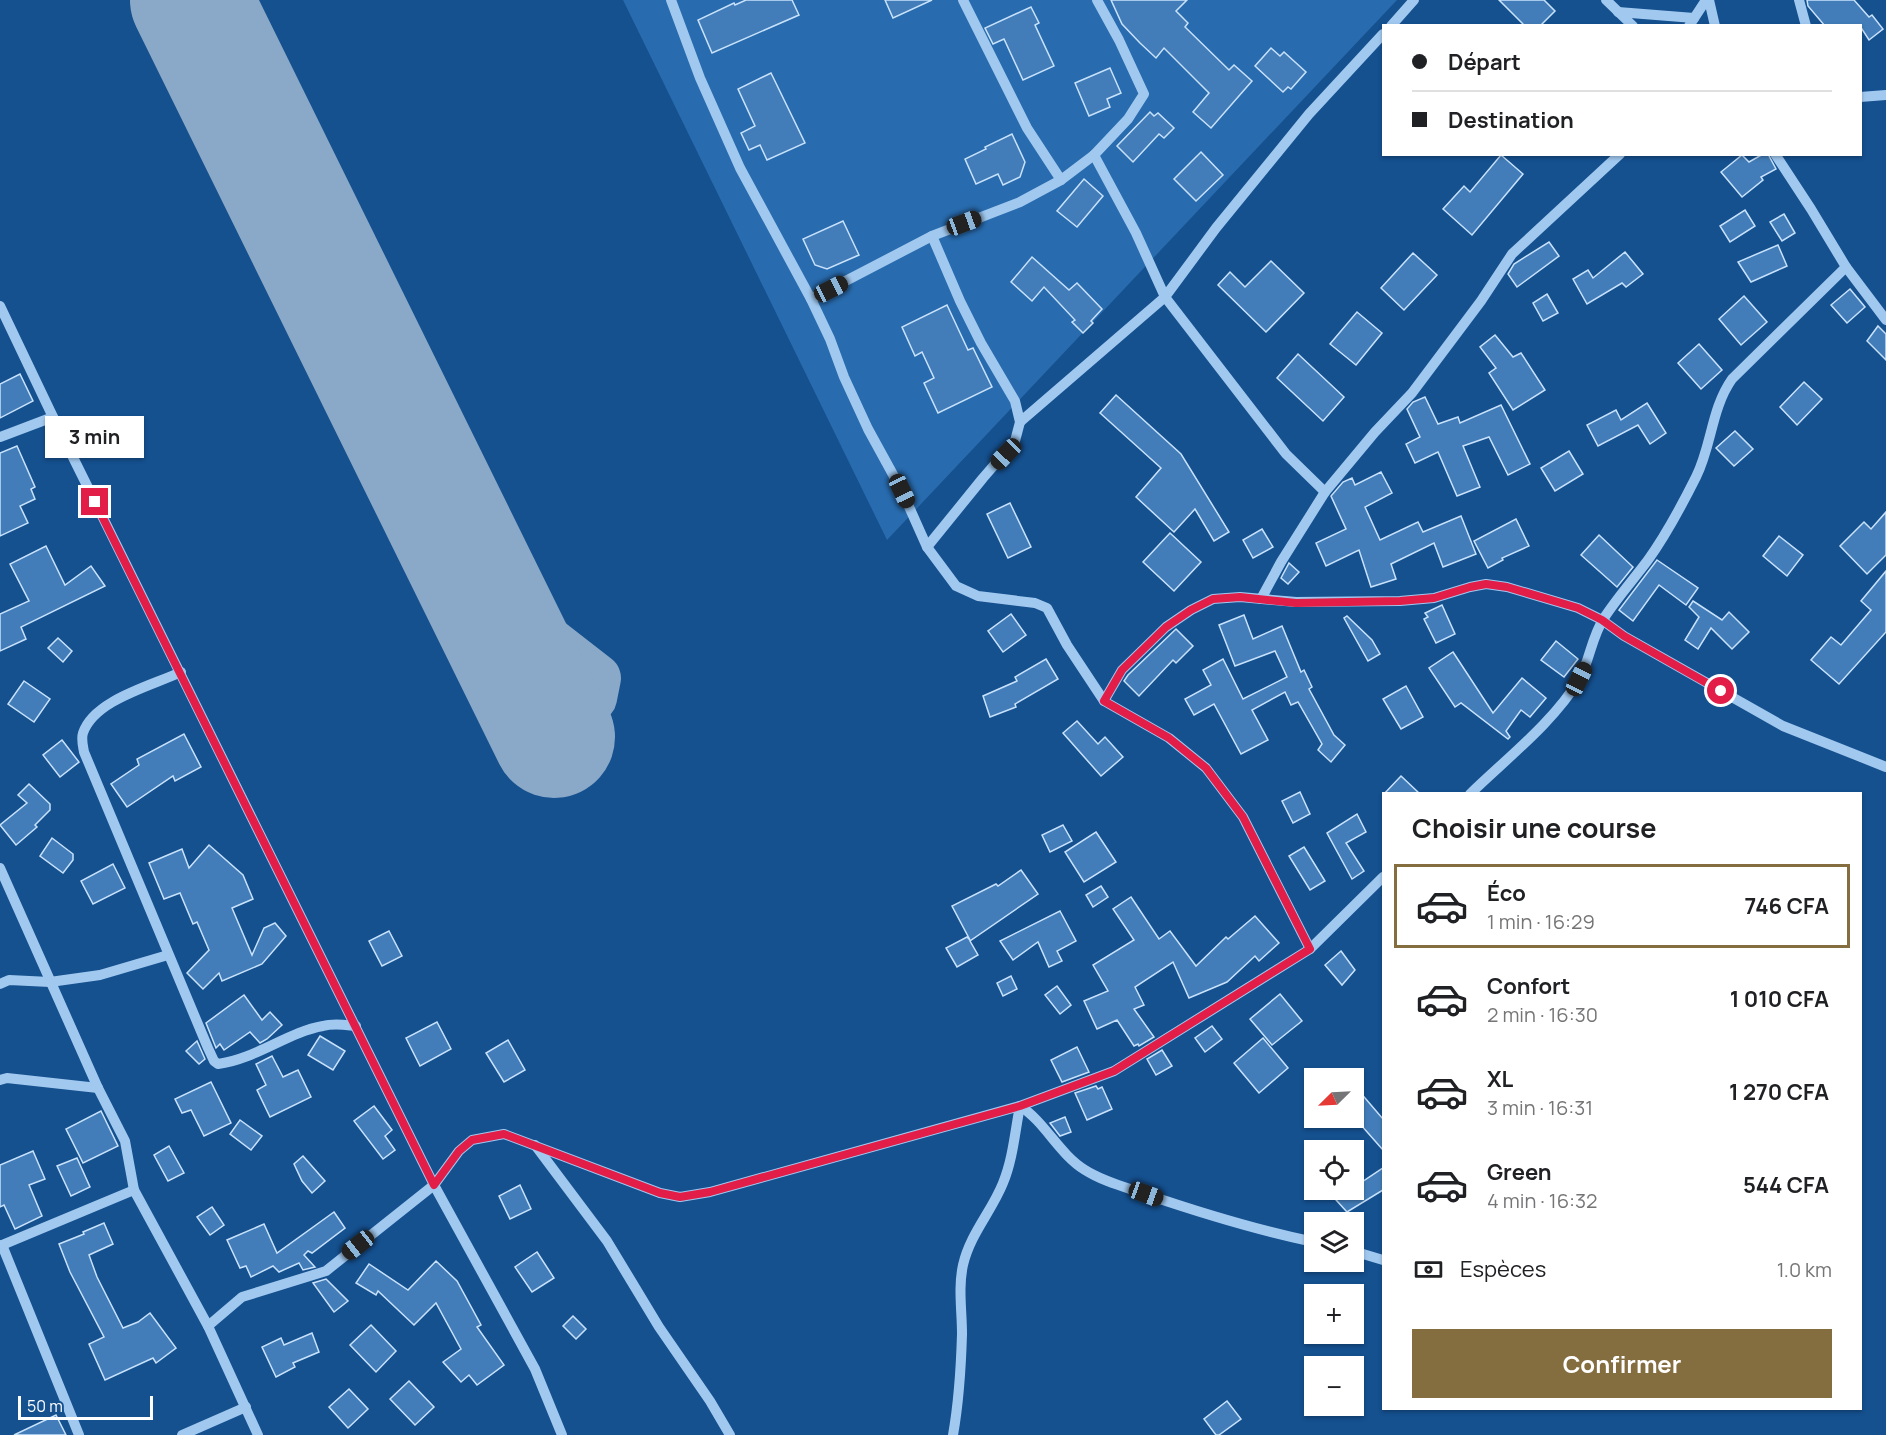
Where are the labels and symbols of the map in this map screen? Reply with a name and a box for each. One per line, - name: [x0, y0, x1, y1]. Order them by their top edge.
- car: [944, 208, 984, 238]
- car: [811, 273, 851, 305]
- callout: 3 min: [46, 415, 144, 457]
- car: [987, 435, 1025, 473]
- car: [886, 471, 918, 511]
- route end: [81, 488, 108, 515]
- car: [1563, 659, 1595, 699]
- route start: [1707, 677, 1734, 704]
- north arrow: [1304, 1068, 1364, 1128]
- car: [1126, 1179, 1166, 1209]
- car: [338, 1227, 378, 1263]
- scale bar: [18, 1393, 153, 1420]

